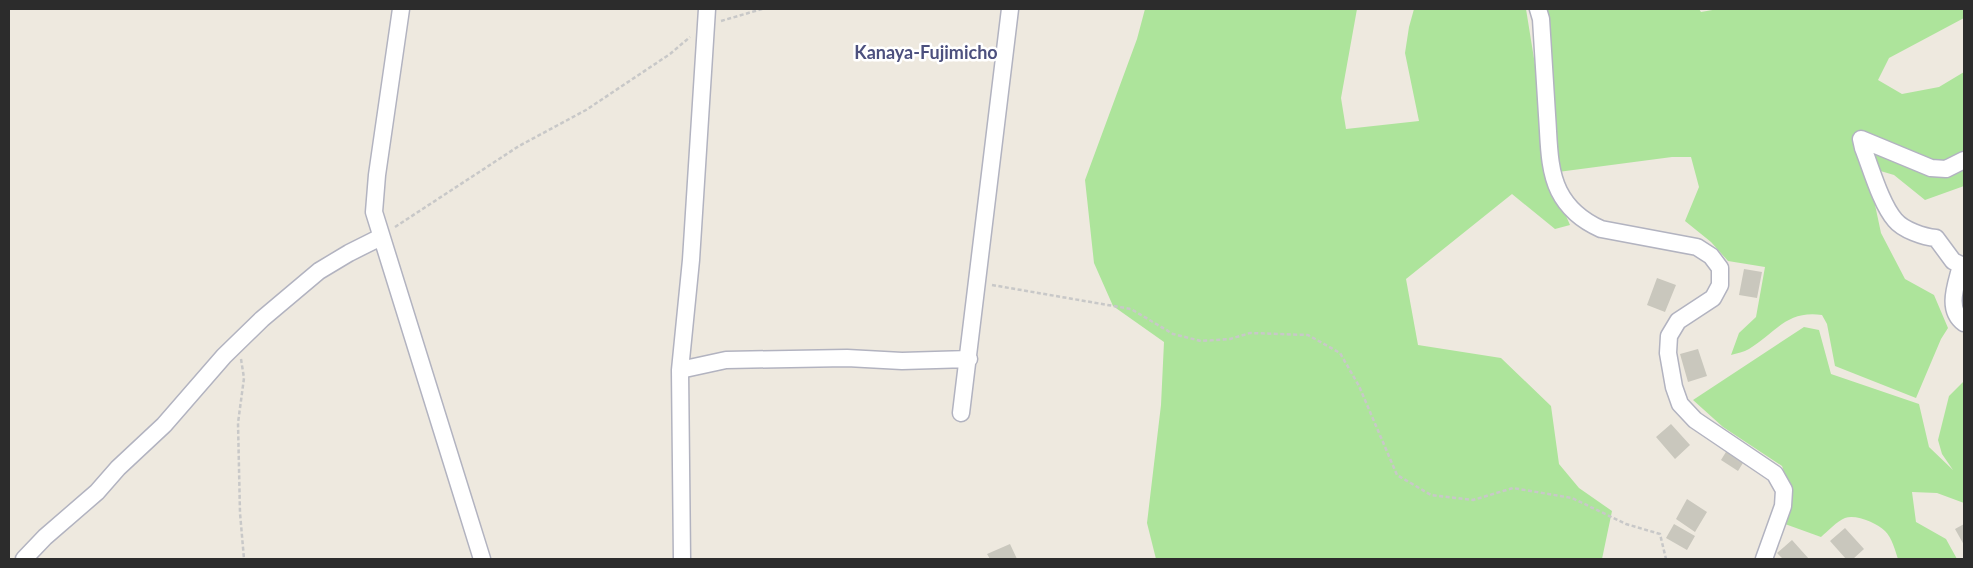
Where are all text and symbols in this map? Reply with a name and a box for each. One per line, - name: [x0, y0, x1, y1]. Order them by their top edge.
- district label: Kanaya-Fujimicho: [854, 41, 998, 63]

